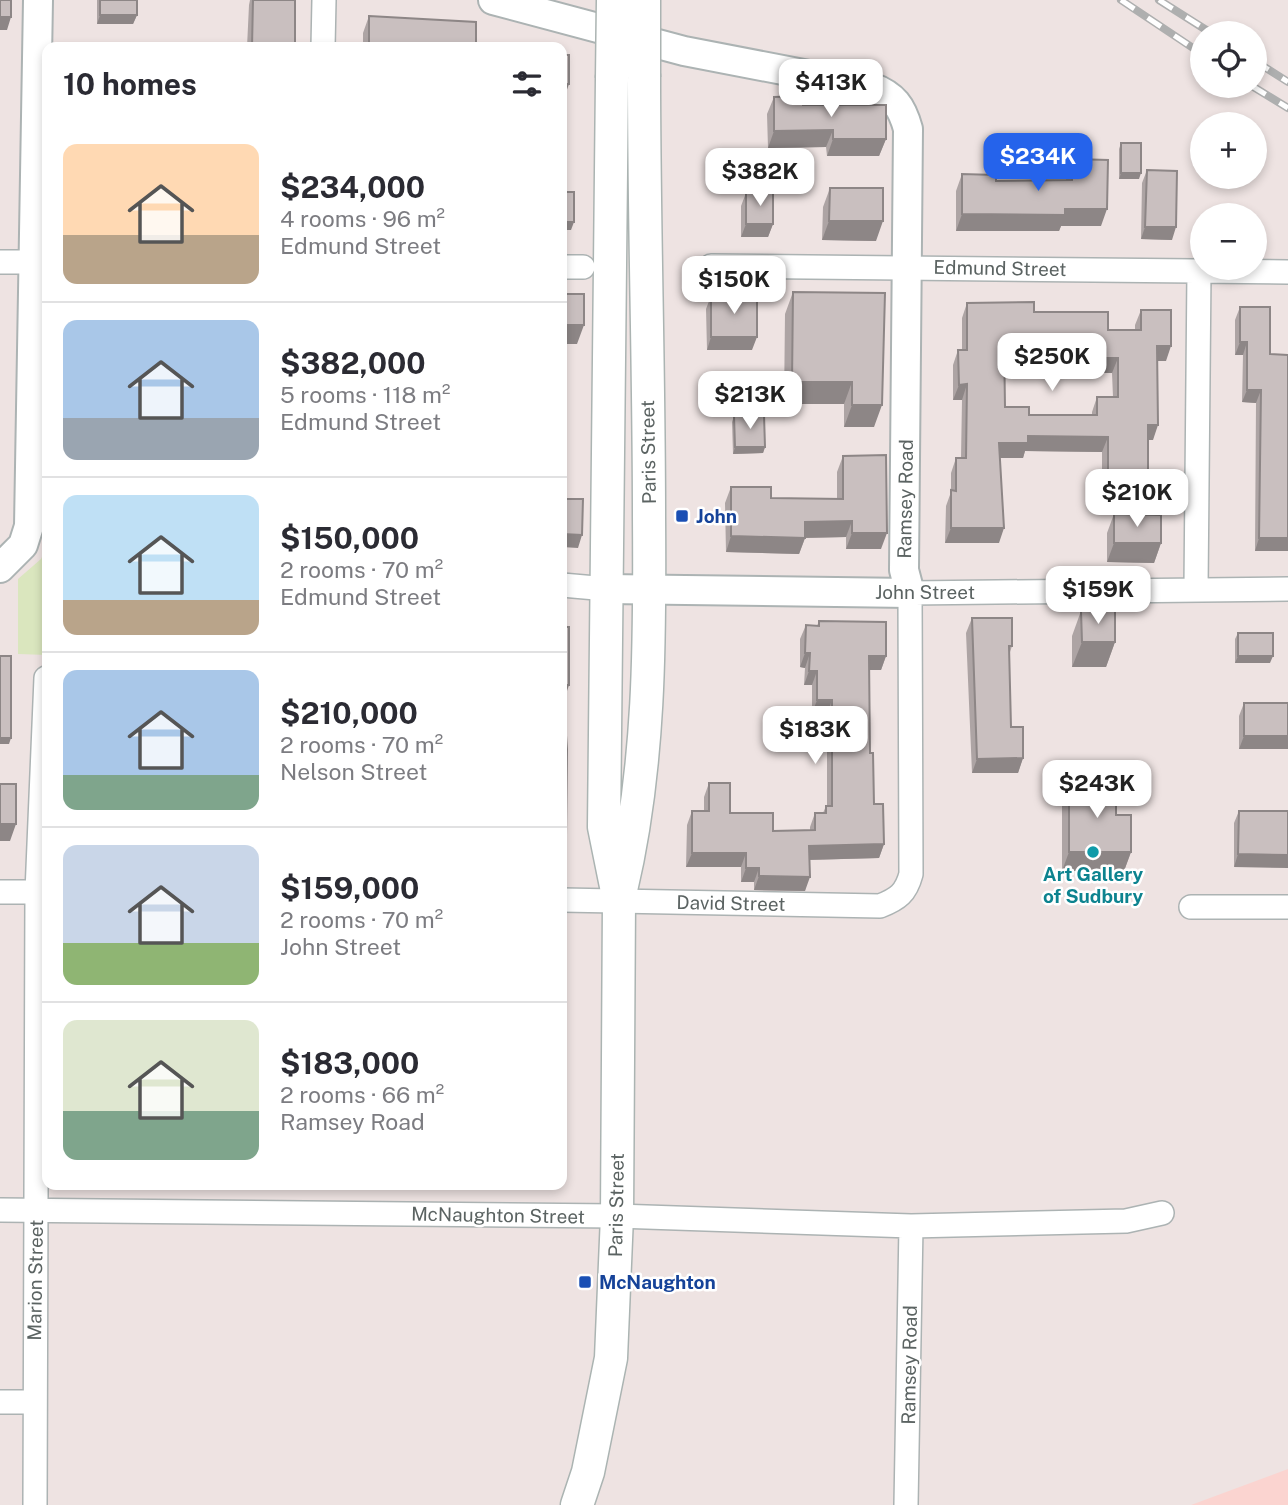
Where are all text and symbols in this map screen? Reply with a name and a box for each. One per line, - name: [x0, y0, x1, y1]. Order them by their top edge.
- map controls: [1190, 21, 1267, 280]
- button: locate: [1190, 21, 1267, 98]
- pin: $413K: [782, 60, 880, 119]
- icon: filters: [508, 65, 546, 103]
- text: 10 homes: [63, 66, 197, 102]
- text: $413K: [795, 68, 867, 95]
- button: +: [1190, 112, 1267, 189]
- pin: $234K: [989, 134, 1087, 193]
- text: $234K: [999, 142, 1077, 169]
- pin: $382K: [711, 148, 809, 208]
- text: $382K: [721, 157, 799, 184]
- text: $234,000: [280, 169, 425, 205]
- icon: home: [119, 172, 203, 256]
- button: −: [1190, 203, 1267, 280]
- text: 4 rooms · 96 m²: [280, 205, 445, 232]
- text: Edmund Street: [280, 232, 441, 259]
- pin: $150K: [685, 256, 783, 316]
- street label: Edmund Street: [933, 256, 1067, 280]
- text: $150K: [698, 265, 770, 292]
- pin: $250K: [1003, 334, 1101, 393]
- text: $250K: [1013, 342, 1091, 369]
- text: $382,000: [280, 345, 426, 381]
- icon: home: [119, 348, 203, 432]
- pin: $213K: [701, 372, 799, 431]
- text: $213K: [714, 380, 786, 407]
- text: 5 rooms · 118 m²: [280, 381, 450, 408]
- street label: Paris Street: [636, 400, 660, 504]
- text: Edmund Street: [280, 408, 441, 435]
- street label: Ramsey Road: [893, 439, 917, 559]
- pin: $210K: [1088, 470, 1186, 529]
- text: $210K: [1101, 478, 1173, 505]
- place label: John: [696, 505, 737, 527]
- marker: John: [674, 508, 690, 524]
- text: $150,000: [280, 520, 419, 556]
- icon: home: [119, 523, 203, 607]
- text: 2 rooms · 70 m²: [280, 556, 443, 583]
- pin: $159K: [1049, 566, 1147, 626]
- text: $159K: [1062, 575, 1134, 602]
- street label: John Street: [875, 581, 975, 603]
- text: Edmund Street: [280, 583, 441, 610]
- text: $210,000: [280, 695, 418, 731]
- icon: home: [119, 698, 203, 782]
- pin: $183K: [766, 706, 864, 766]
- text: $183K: [779, 715, 851, 742]
- text: 2 rooms · 70 m²: [280, 731, 443, 758]
- text: Nelson Street: [280, 758, 428, 785]
- pin: $243K: [1048, 760, 1146, 820]
- text: $243K: [1058, 769, 1136, 796]
- marker: Art Gallery of Sudbury: [1085, 844, 1101, 860]
- place label: Art Gallery of Sudbury: [1043, 863, 1143, 907]
- text: $159,000: [280, 870, 419, 906]
- icon: home: [119, 873, 203, 957]
- street label: David Street: [676, 891, 786, 915]
- text: 2 rooms · 70 m²: [280, 906, 443, 933]
- text: John Street: [280, 933, 401, 960]
- text: $183,000: [280, 1045, 419, 1081]
- icon: home: [119, 1048, 203, 1132]
- text: 2 rooms · 66 m²: [280, 1081, 444, 1108]
- text: Ramsey Road: [280, 1108, 425, 1135]
- street label: Paris Street: [604, 1153, 628, 1257]
- street label: McNaughton Street: [411, 1202, 585, 1228]
- street label: Marion Street: [23, 1219, 47, 1341]
- place label: McNaughton: [599, 1271, 716, 1293]
- marker: McNaughton: [577, 1274, 593, 1290]
- street label: Ramsey Road: [897, 1305, 921, 1425]

